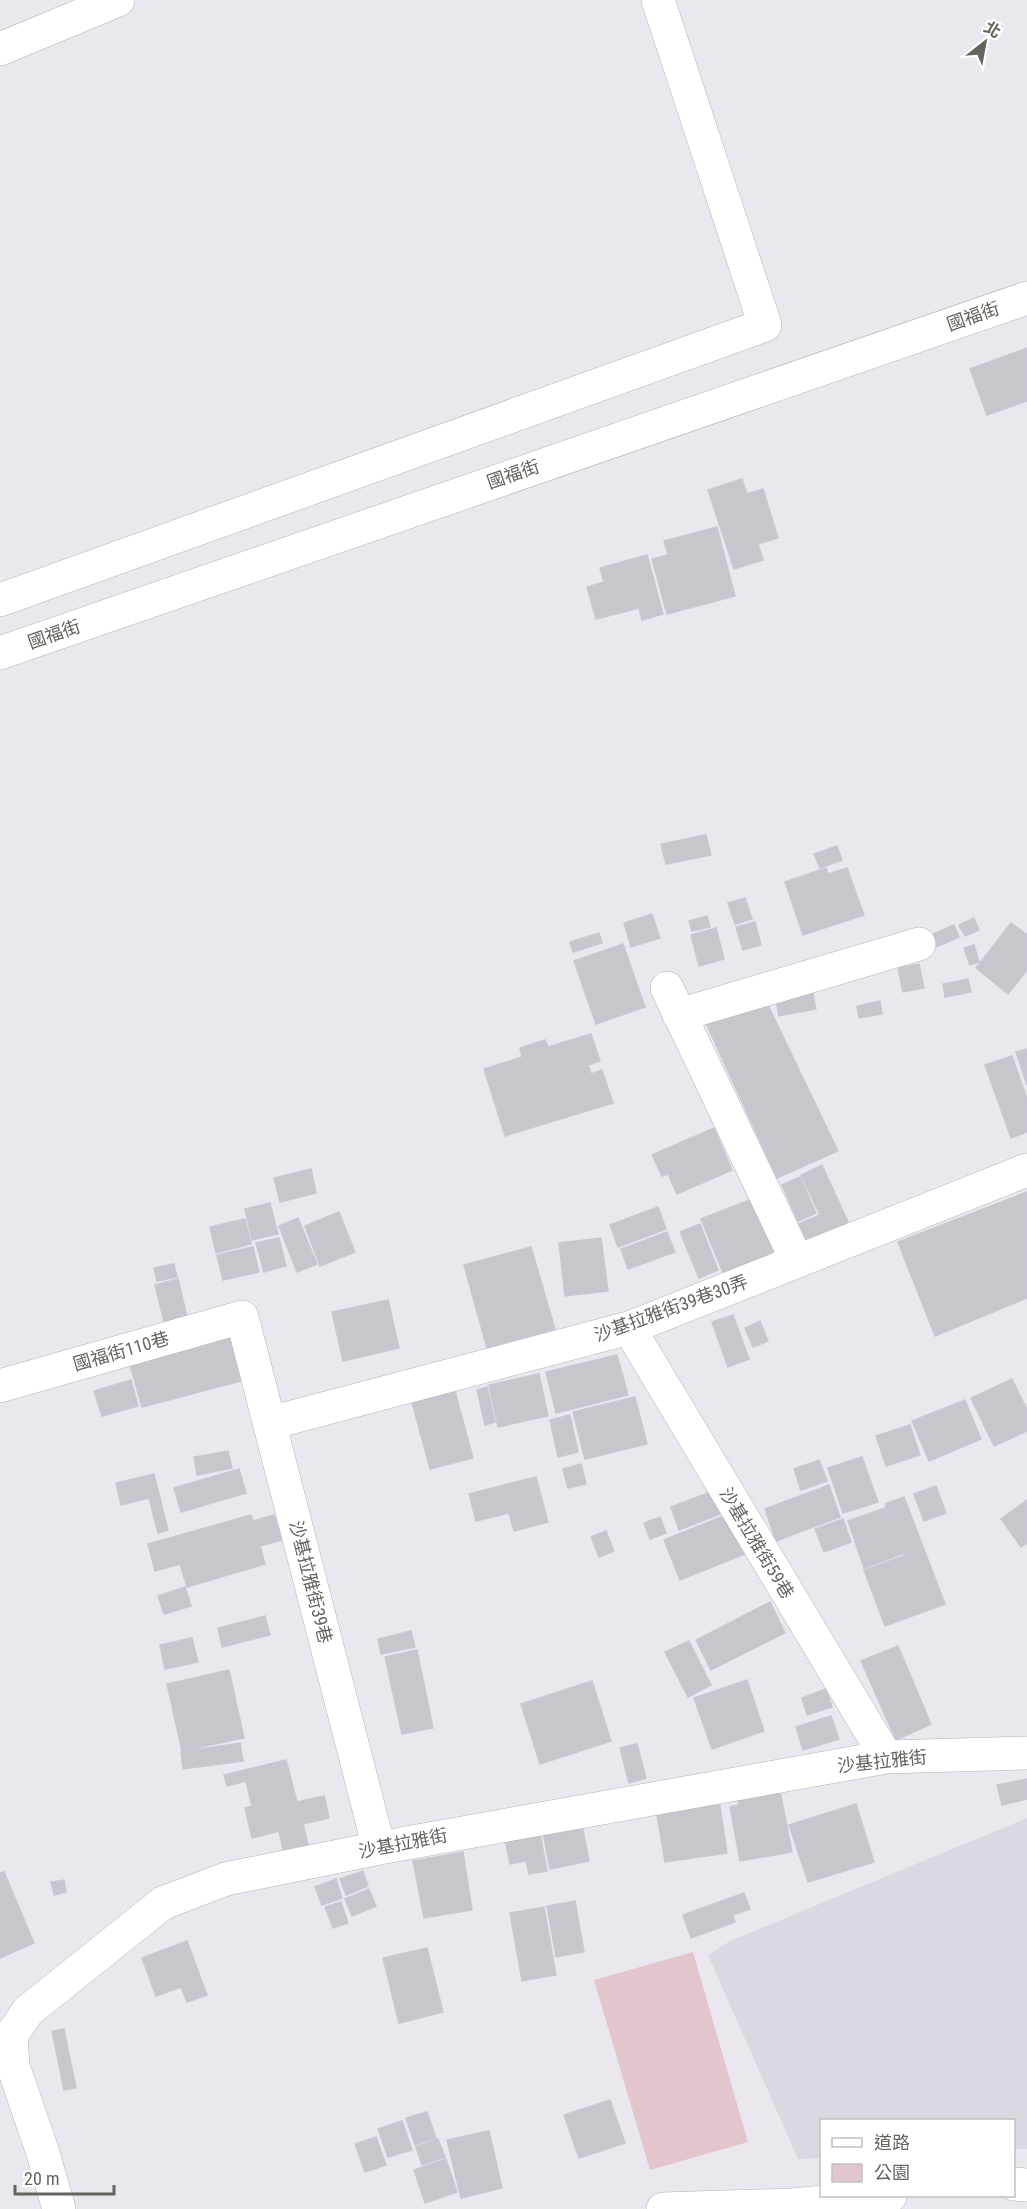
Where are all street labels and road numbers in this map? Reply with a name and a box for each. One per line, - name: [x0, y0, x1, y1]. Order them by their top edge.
- street label: 國福街: [944, 297, 1002, 335]
- street label: 國福街: [484, 455, 542, 493]
- street label: 國福街: [25, 615, 83, 653]
- street label: 沙基拉雅街39巷30弄: [592, 1271, 750, 1345]
- street label: 國福街110巷: [71, 1327, 171, 1375]
- street label: 沙基拉雅街59巷: [716, 1484, 798, 1602]
- street label: 沙基拉雅街39巷: [286, 1518, 336, 1646]
- street label: 沙基拉雅街: [836, 1746, 928, 1776]
- street label: 沙基拉雅街: [357, 1824, 449, 1862]

